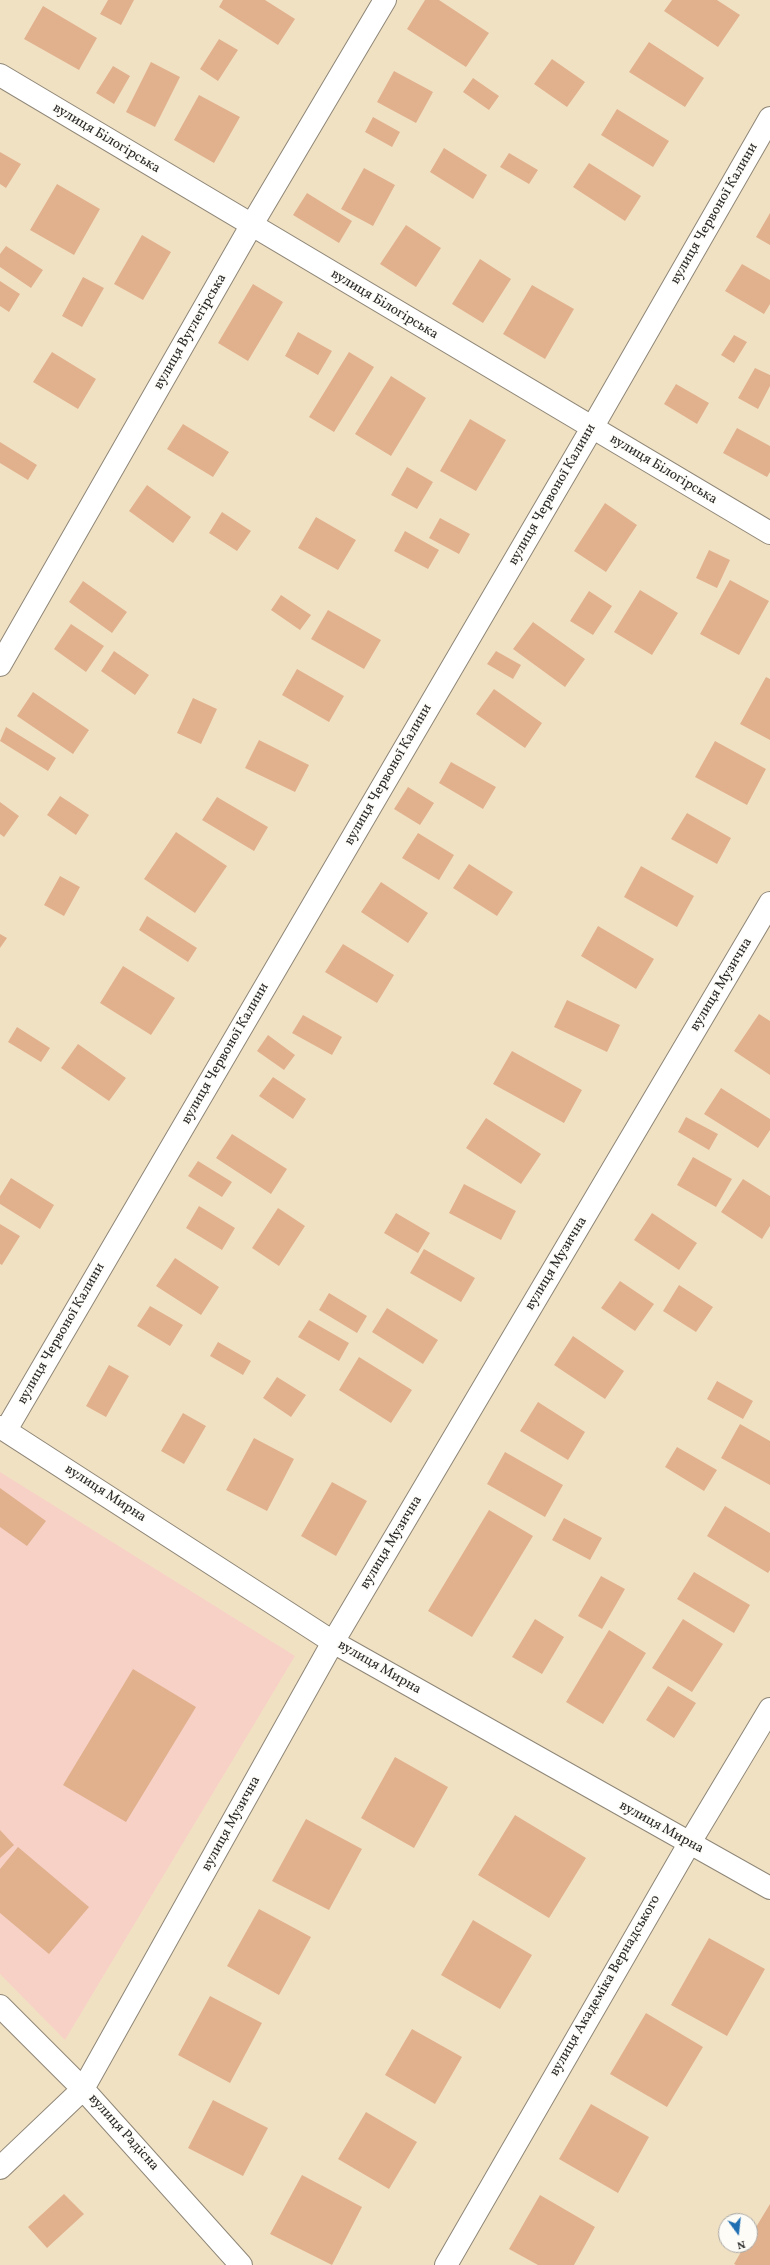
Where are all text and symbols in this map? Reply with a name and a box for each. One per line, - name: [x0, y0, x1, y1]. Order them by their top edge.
- street label: вулиця Білогірська: [49, 100, 163, 178]
- street label: вулиця Червоної Калини: [668, 140, 762, 288]
- street label: вулиця Білогірська: [327, 266, 441, 344]
- street label: вулиця Вуглегірська: [151, 271, 231, 393]
- street label: вулиця Червоної Калини: [506, 421, 600, 569]
- street label: вулиця Білогірська: [606, 431, 720, 509]
- street label: вулиця Червоної Калини: [342, 701, 436, 849]
- street label: вулиця Музична: [687, 935, 757, 1035]
- street label: вулиця Червоної Калини: [179, 980, 273, 1128]
- street label: вулиця Музична: [522, 1214, 592, 1314]
- street label: вулиця Червоної Калини: [15, 1260, 109, 1408]
- street label: вулиця Мирна: [61, 1461, 149, 1527]
- street label: вулиця Музична: [357, 1493, 427, 1593]
- street label: вулиця Мирна: [334, 1637, 424, 1699]
- street label: вулиця Музична: [199, 1774, 265, 1874]
- street label: вулиця Мирна: [616, 1798, 706, 1858]
- street label: вулиця Академіка Вернадського: [547, 1892, 665, 2080]
- street label: вулиця Радісна: [84, 2091, 162, 2175]
- north arrow: [718, 2213, 758, 2253]
- text: N: [735, 2236, 747, 2252]

